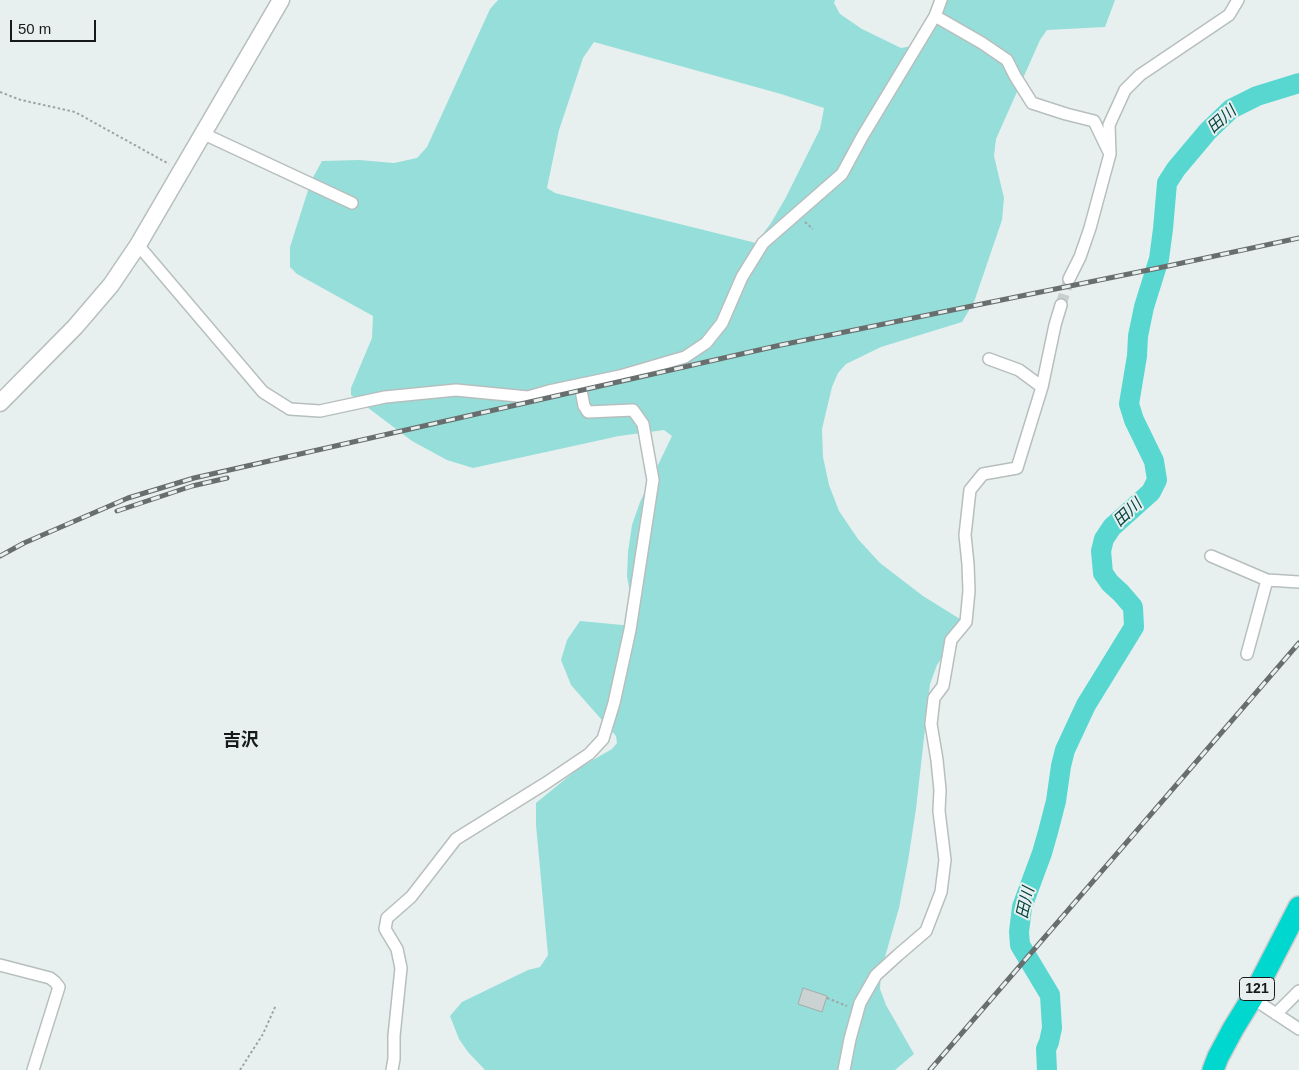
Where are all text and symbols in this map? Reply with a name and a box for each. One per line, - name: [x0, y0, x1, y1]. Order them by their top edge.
- scale bar: [12, 10, 99, 42]
- text: 50 m: [18, 20, 51, 37]
- water label: 田川: [1204, 102, 1240, 138]
- water label: 田川: [1110, 495, 1146, 531]
- district label: 吉沢: [223, 730, 259, 752]
- water label: 田川: [1013, 885, 1039, 921]
- road number: 121: [1240, 978, 1274, 1001]

